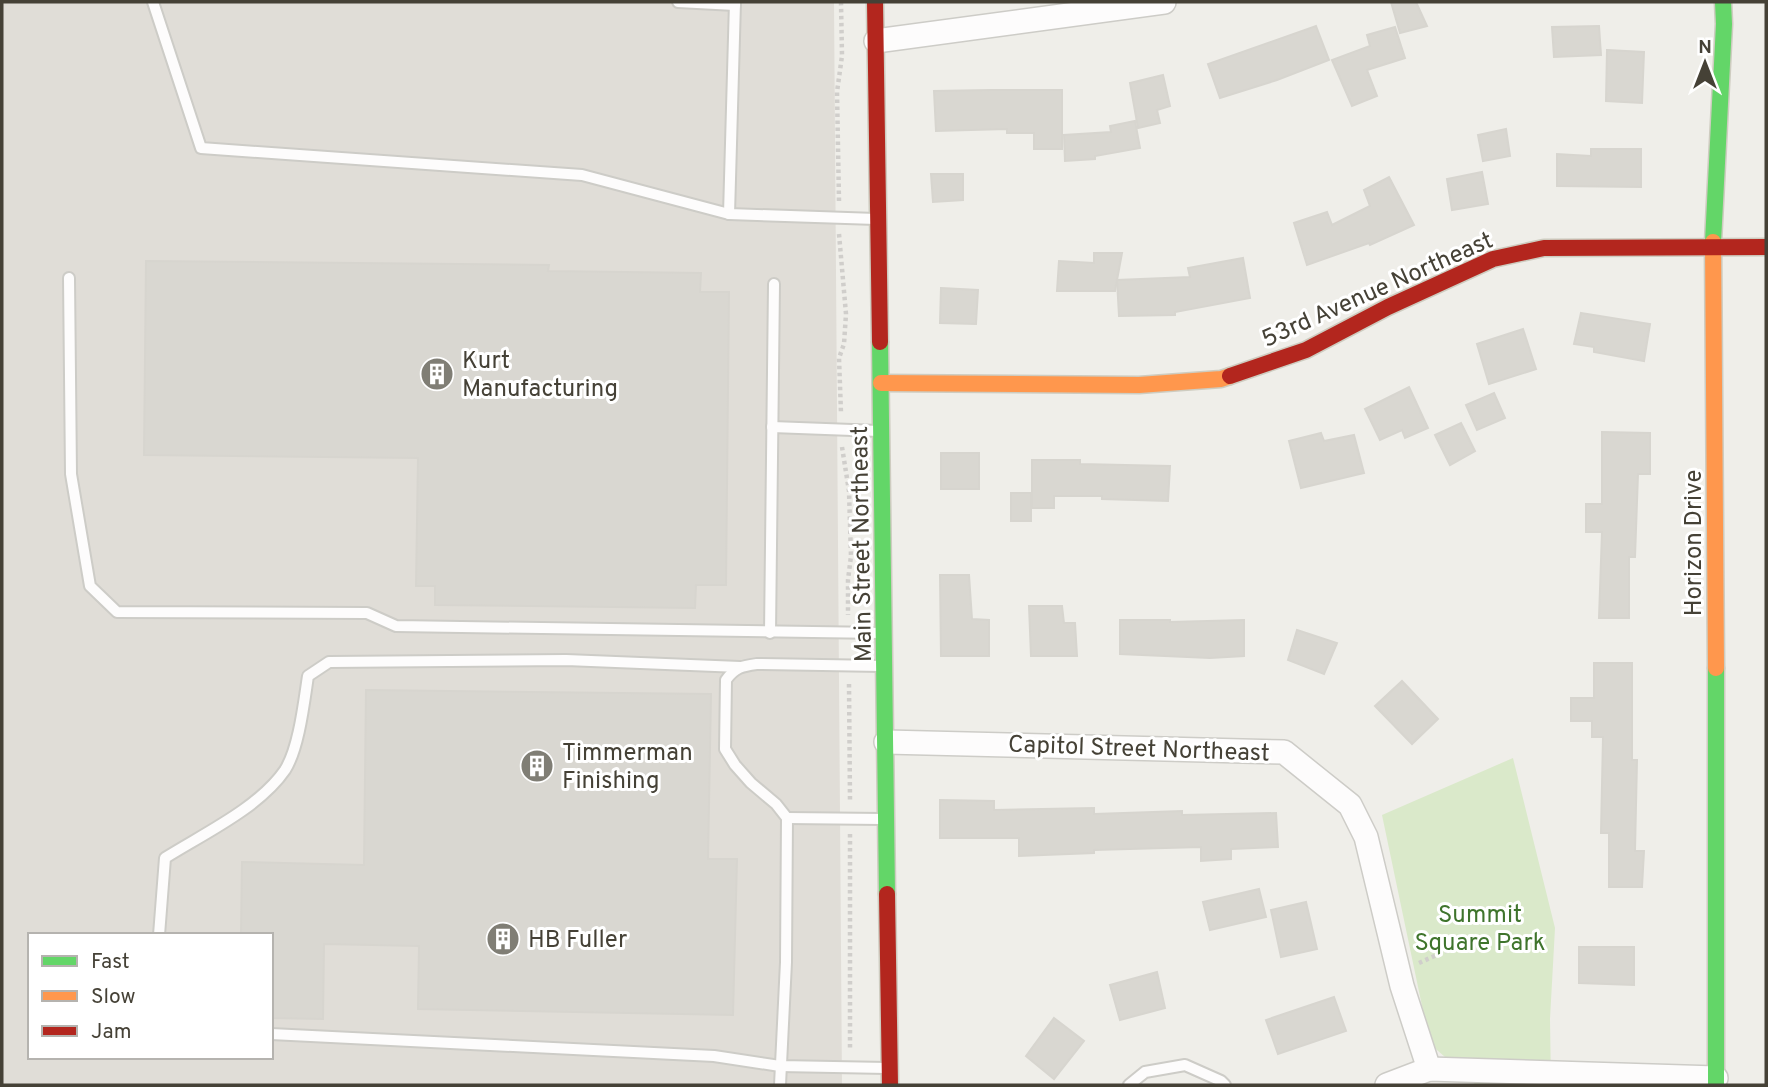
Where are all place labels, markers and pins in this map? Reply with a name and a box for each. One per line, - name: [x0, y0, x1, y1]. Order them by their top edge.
- place label: Kurt Manufacturing: [462, 347, 618, 405]
- building icon: Kurt Manufacturing: [418, 355, 456, 393]
- place label: Timmerman Finishing: [562, 739, 693, 797]
- building icon: Timmerman Finishing: [518, 747, 556, 785]
- building icon: HB Fuller: [484, 920, 522, 958]
- place label: HB Fuller: [528, 926, 627, 956]

